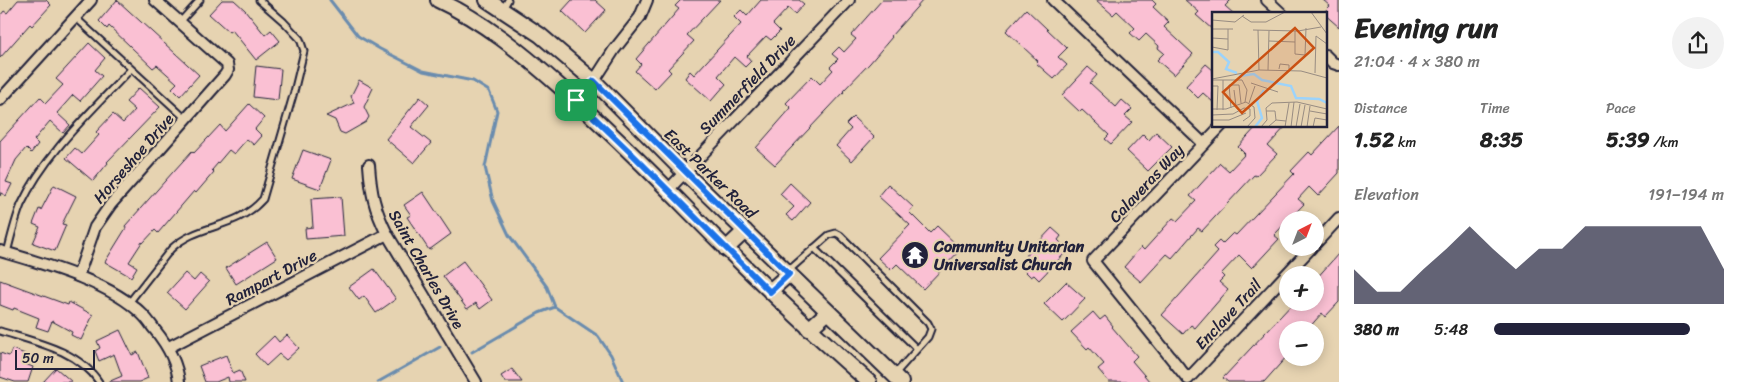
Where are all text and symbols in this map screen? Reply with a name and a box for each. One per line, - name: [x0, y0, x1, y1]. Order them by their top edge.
- text: Evening run: [1354, 3, 1498, 52]
- inset map: [1212, 12, 1326, 128]
- button: share: [1672, 17, 1724, 69]
- street label: Summerfield Drive: [691, 27, 803, 142]
- text: 21:04 · 4 × 380 m: [1354, 47, 1480, 76]
- pin: [555, 79, 597, 121]
- icon: arrive: [562, 86, 590, 114]
- text: Distance: [1354, 96, 1407, 121]
- text: Time: [1480, 96, 1510, 121]
- text: Pace: [1606, 96, 1636, 121]
- street label: Horseshoe Drive: [86, 106, 181, 210]
- street label: East Parker Road: [657, 121, 765, 227]
- text: 1.52: [1354, 121, 1394, 159]
- text: 8:35: [1480, 121, 1523, 159]
- text: 5:39: [1606, 121, 1650, 159]
- text: km: [1394, 130, 1416, 155]
- text: /km: [1650, 130, 1678, 155]
- street label: Calaveras Way: [1101, 136, 1192, 230]
- text: Elevation: [1354, 180, 1419, 209]
- text: 191–194 m: [1648, 180, 1724, 209]
- street label: Saint Charles Drive: [380, 204, 473, 335]
- north arrow: [1279, 211, 1324, 256]
- map controls: [1279, 211, 1324, 366]
- place label: Community Unitarian Universalist Church: [933, 232, 1085, 279]
- temple icon: Community Unitarian Universalist Church: [900, 240, 930, 270]
- street label: Rampart Drive: [220, 241, 322, 314]
- button: +: [1279, 266, 1324, 311]
- street label: Enclave Trail: [1187, 272, 1270, 357]
- text: 380 m: [1354, 315, 1399, 344]
- text: 5:48: [1434, 315, 1468, 344]
- button: −: [1279, 321, 1324, 366]
- text: 50 m: [22, 346, 54, 371]
- scale bar: [15, 347, 95, 370]

